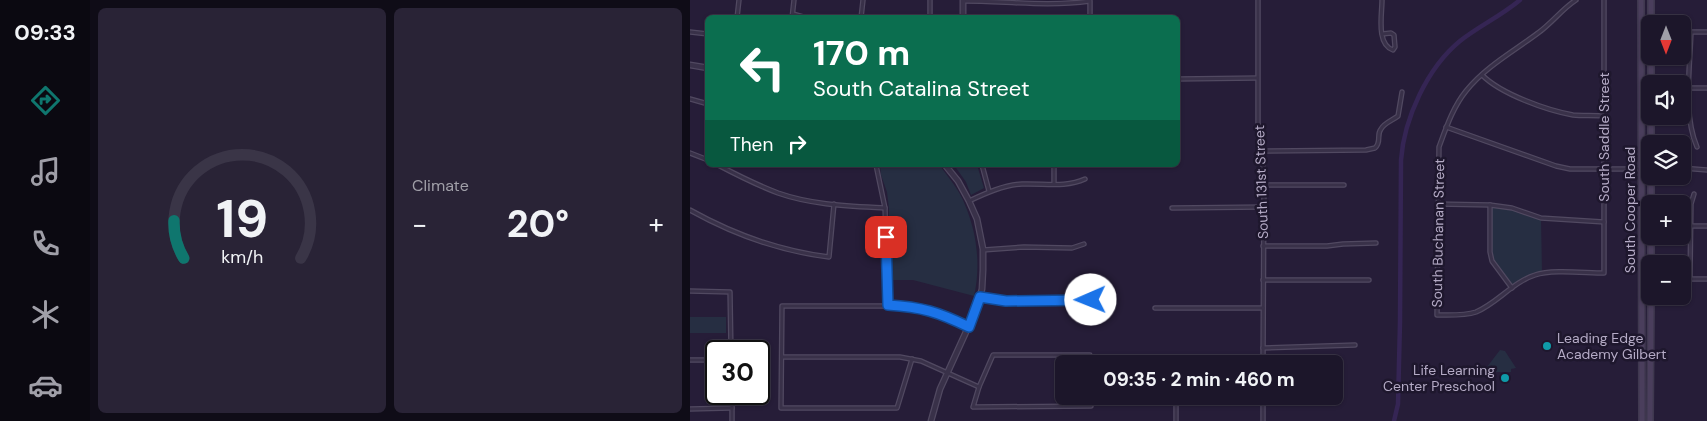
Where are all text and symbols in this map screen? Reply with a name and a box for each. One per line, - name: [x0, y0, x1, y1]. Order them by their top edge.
- north arrow: [1641, 15, 1691, 65]
- map controls: [1641, 15, 1691, 305]
- text: 09:33: [14, 18, 76, 47]
- text: 170 m: [813, 30, 910, 76]
- icon: left: [730, 35, 795, 100]
- street label: South Saddle Street: [1595, 72, 1613, 202]
- text: South Catalina Street: [813, 74, 1030, 103]
- button: sound: [1641, 75, 1691, 125]
- icon: directions: [28, 83, 63, 118]
- street label: South 131st Street: [1250, 125, 1272, 239]
- icon: right: [783, 130, 811, 158]
- text: Then: [730, 132, 773, 157]
- button: layers: [1641, 135, 1691, 185]
- street label: South Cooper Road: [1621, 147, 1639, 273]
- icon: music: [28, 154, 63, 189]
- street label: South Buchanan Street: [1428, 158, 1448, 308]
- text: Climate: [412, 175, 469, 196]
- text: 19: [216, 185, 268, 253]
- button: +: [1641, 195, 1691, 245]
- text: 20°: [507, 199, 569, 249]
- text: −: [412, 206, 427, 243]
- text: +: [649, 206, 664, 243]
- pin: [865, 216, 907, 258]
- icon: arrive: [872, 223, 900, 251]
- icon: phone: [28, 226, 63, 261]
- text: km/h: [221, 245, 263, 269]
- button: −: [1641, 255, 1691, 305]
- position arrow: [1064, 273, 1116, 325]
- icon: climate: [28, 297, 63, 332]
- place label: Leading Edge Academy Gilbert: [1557, 329, 1667, 363]
- speed limit sign: 30: [705, 340, 770, 405]
- marker: Leading Edge Academy Gilbert: [1541, 340, 1553, 352]
- place label: Life Learning Center Preschool: [1383, 361, 1495, 395]
- text: 09:35 · 2 min · 460 m: [1103, 367, 1295, 392]
- icon: car: [28, 368, 63, 403]
- marker: Life Learning Center Preschool: [1499, 372, 1511, 384]

